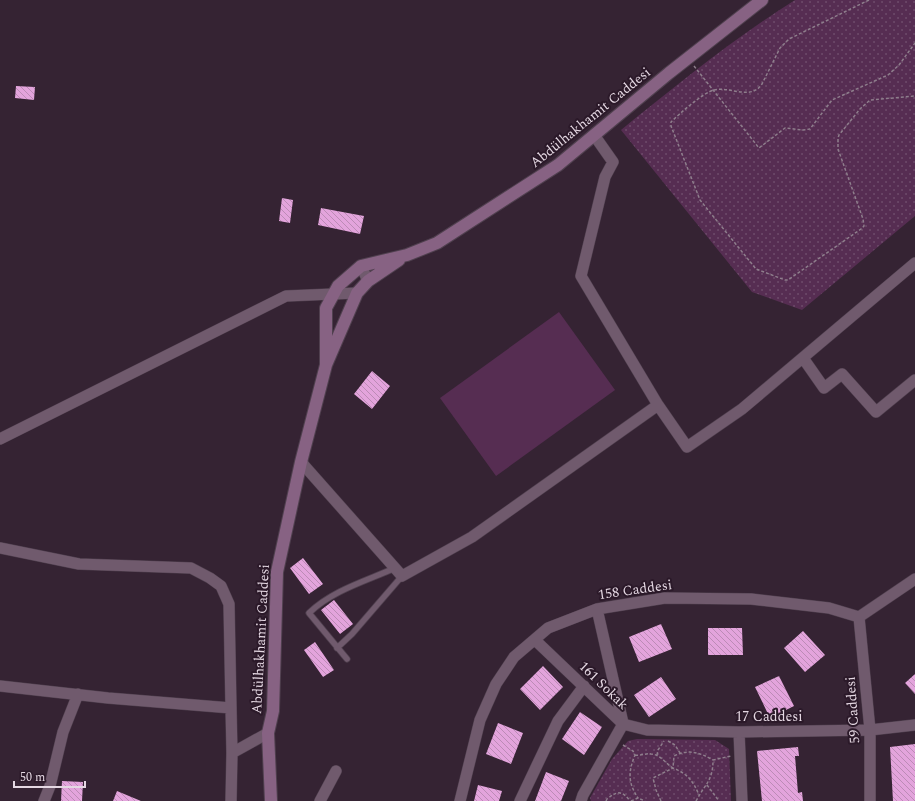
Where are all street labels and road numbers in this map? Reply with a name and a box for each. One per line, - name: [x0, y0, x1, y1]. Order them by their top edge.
- street label: Abdülhakhamit Caddesi: [525, 62, 655, 173]
- street label: Abdülhakhamit Caddesi: [246, 564, 275, 715]
- street label: 158 Caddesi: [597, 574, 673, 605]
- street label: 161 Sokak: [574, 656, 633, 715]
- street label: 59 Caddesi: [840, 676, 865, 744]
- street label: 17 Caddesi: [735, 706, 803, 727]

